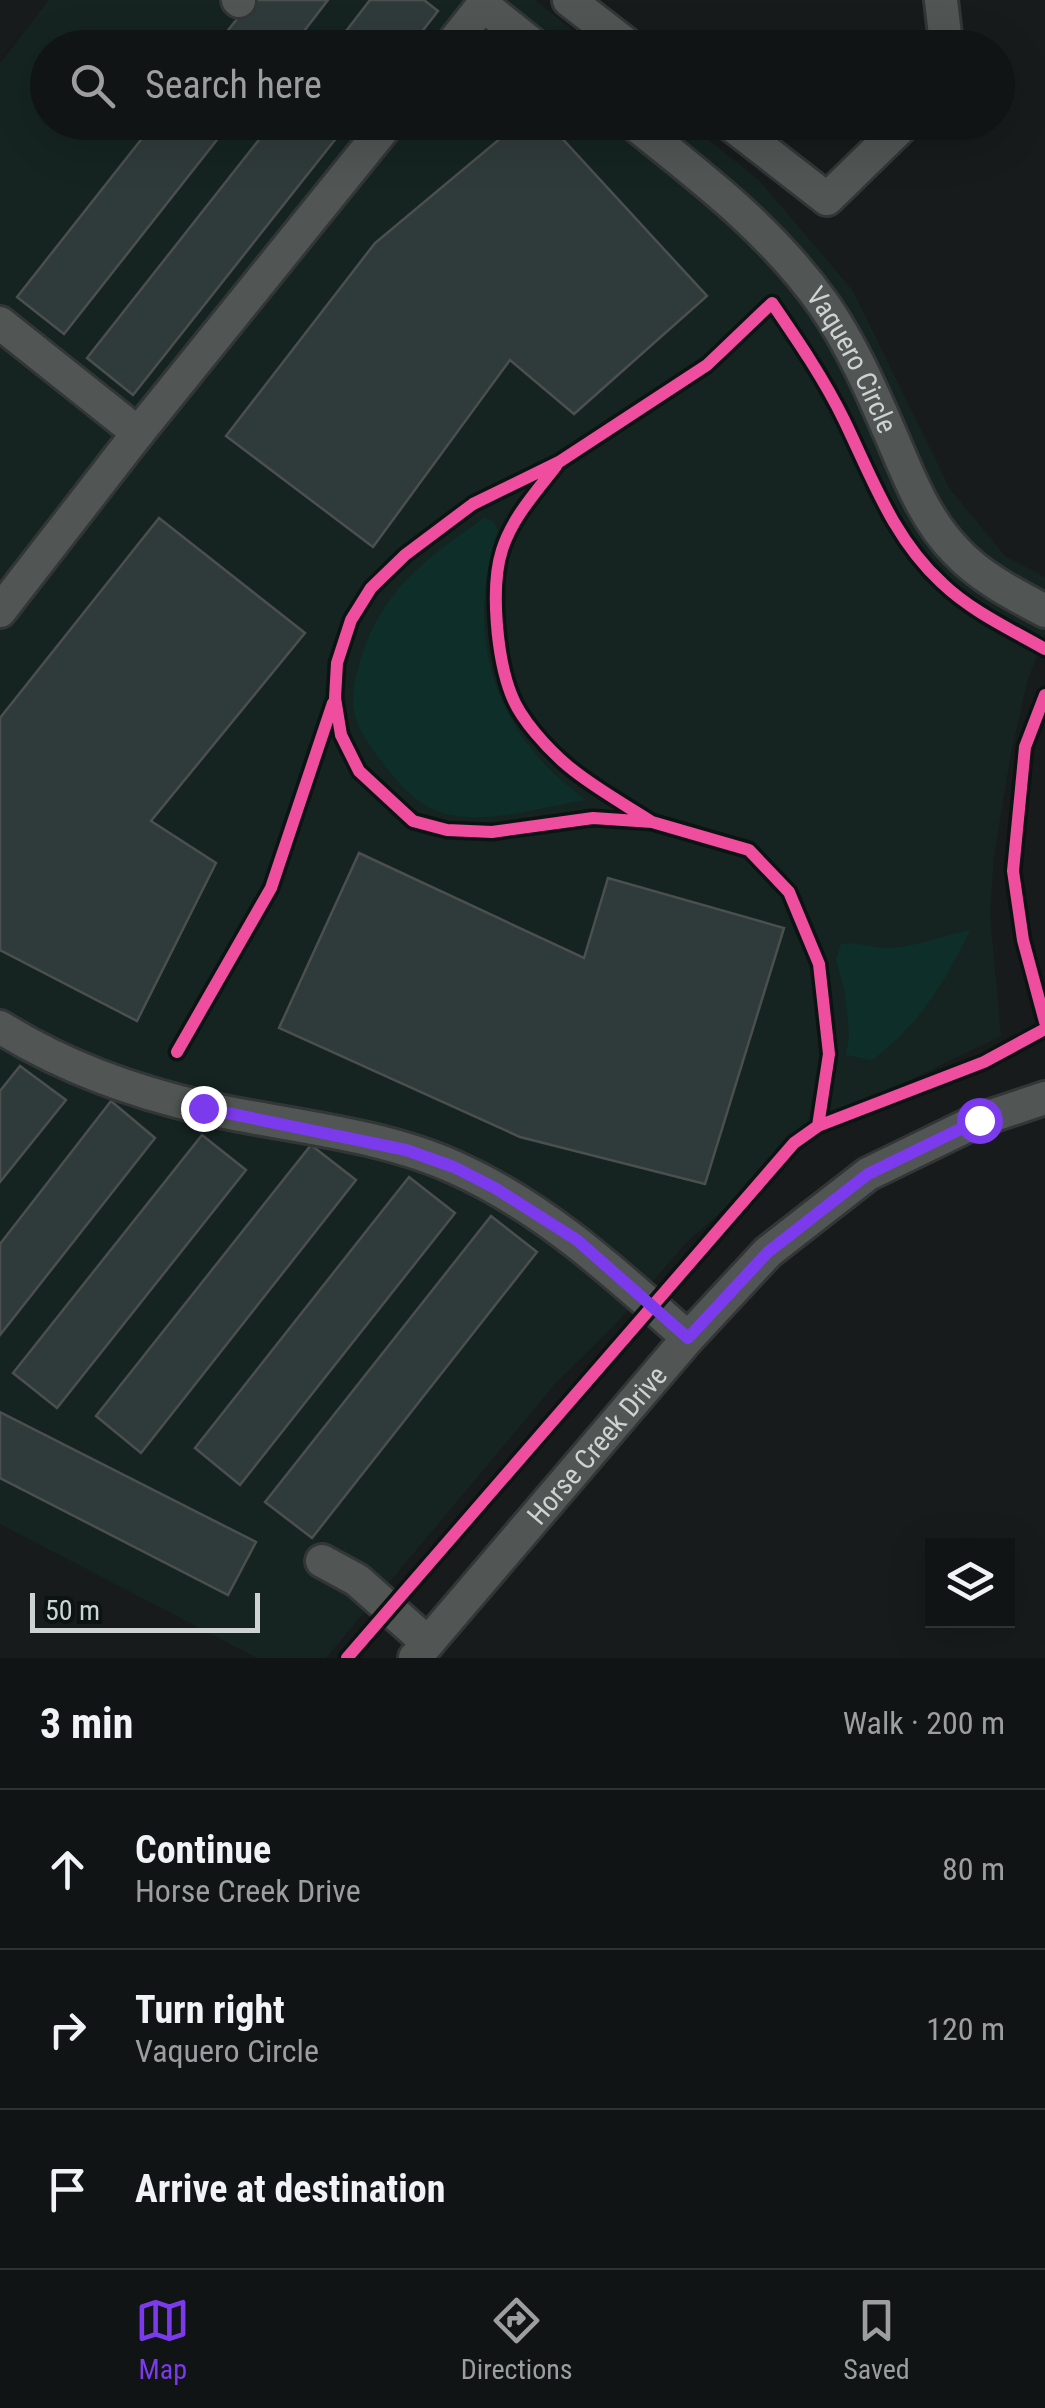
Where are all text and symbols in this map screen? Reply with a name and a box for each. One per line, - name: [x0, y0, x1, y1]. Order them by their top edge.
- search box: [30, 30, 1015, 140]
- icon: search: [65, 58, 120, 113]
- text: Search here: [145, 63, 322, 107]
- street label: Vaquero Circle: [799, 280, 904, 438]
- route end: [181, 1086, 227, 1132]
- route start: [957, 1098, 1003, 1144]
- street label: Horse Creek Drive: [520, 1359, 674, 1531]
- map controls: [925, 1538, 1015, 1628]
- button: layers: [925, 1538, 1015, 1628]
- scale bar: [30, 1588, 260, 1632]
- text: 50 m: [45, 1594, 100, 1627]
- text: 3 min: [40, 1699, 133, 1748]
- text: Walk · 200 m: [843, 1704, 1005, 1742]
- text: Continue: [135, 1828, 271, 1872]
- icon: ahead: [40, 1842, 95, 1897]
- text: 80 m: [942, 1850, 1005, 1888]
- text: Horse Creek Drive: [135, 1872, 361, 1910]
- text: Turn right: [135, 1988, 285, 2032]
- icon: right: [40, 2002, 95, 2057]
- text: 120 m: [926, 2010, 1005, 2048]
- text: Vaquero Circle: [135, 2032, 319, 2070]
- icon: arrive: [40, 2162, 95, 2217]
- text: Arrive at destination: [135, 2167, 445, 2211]
- tab: Map: [135, 2293, 190, 2386]
- tab: Directions: [461, 2293, 573, 2386]
- tab: Saved: [843, 2293, 910, 2386]

